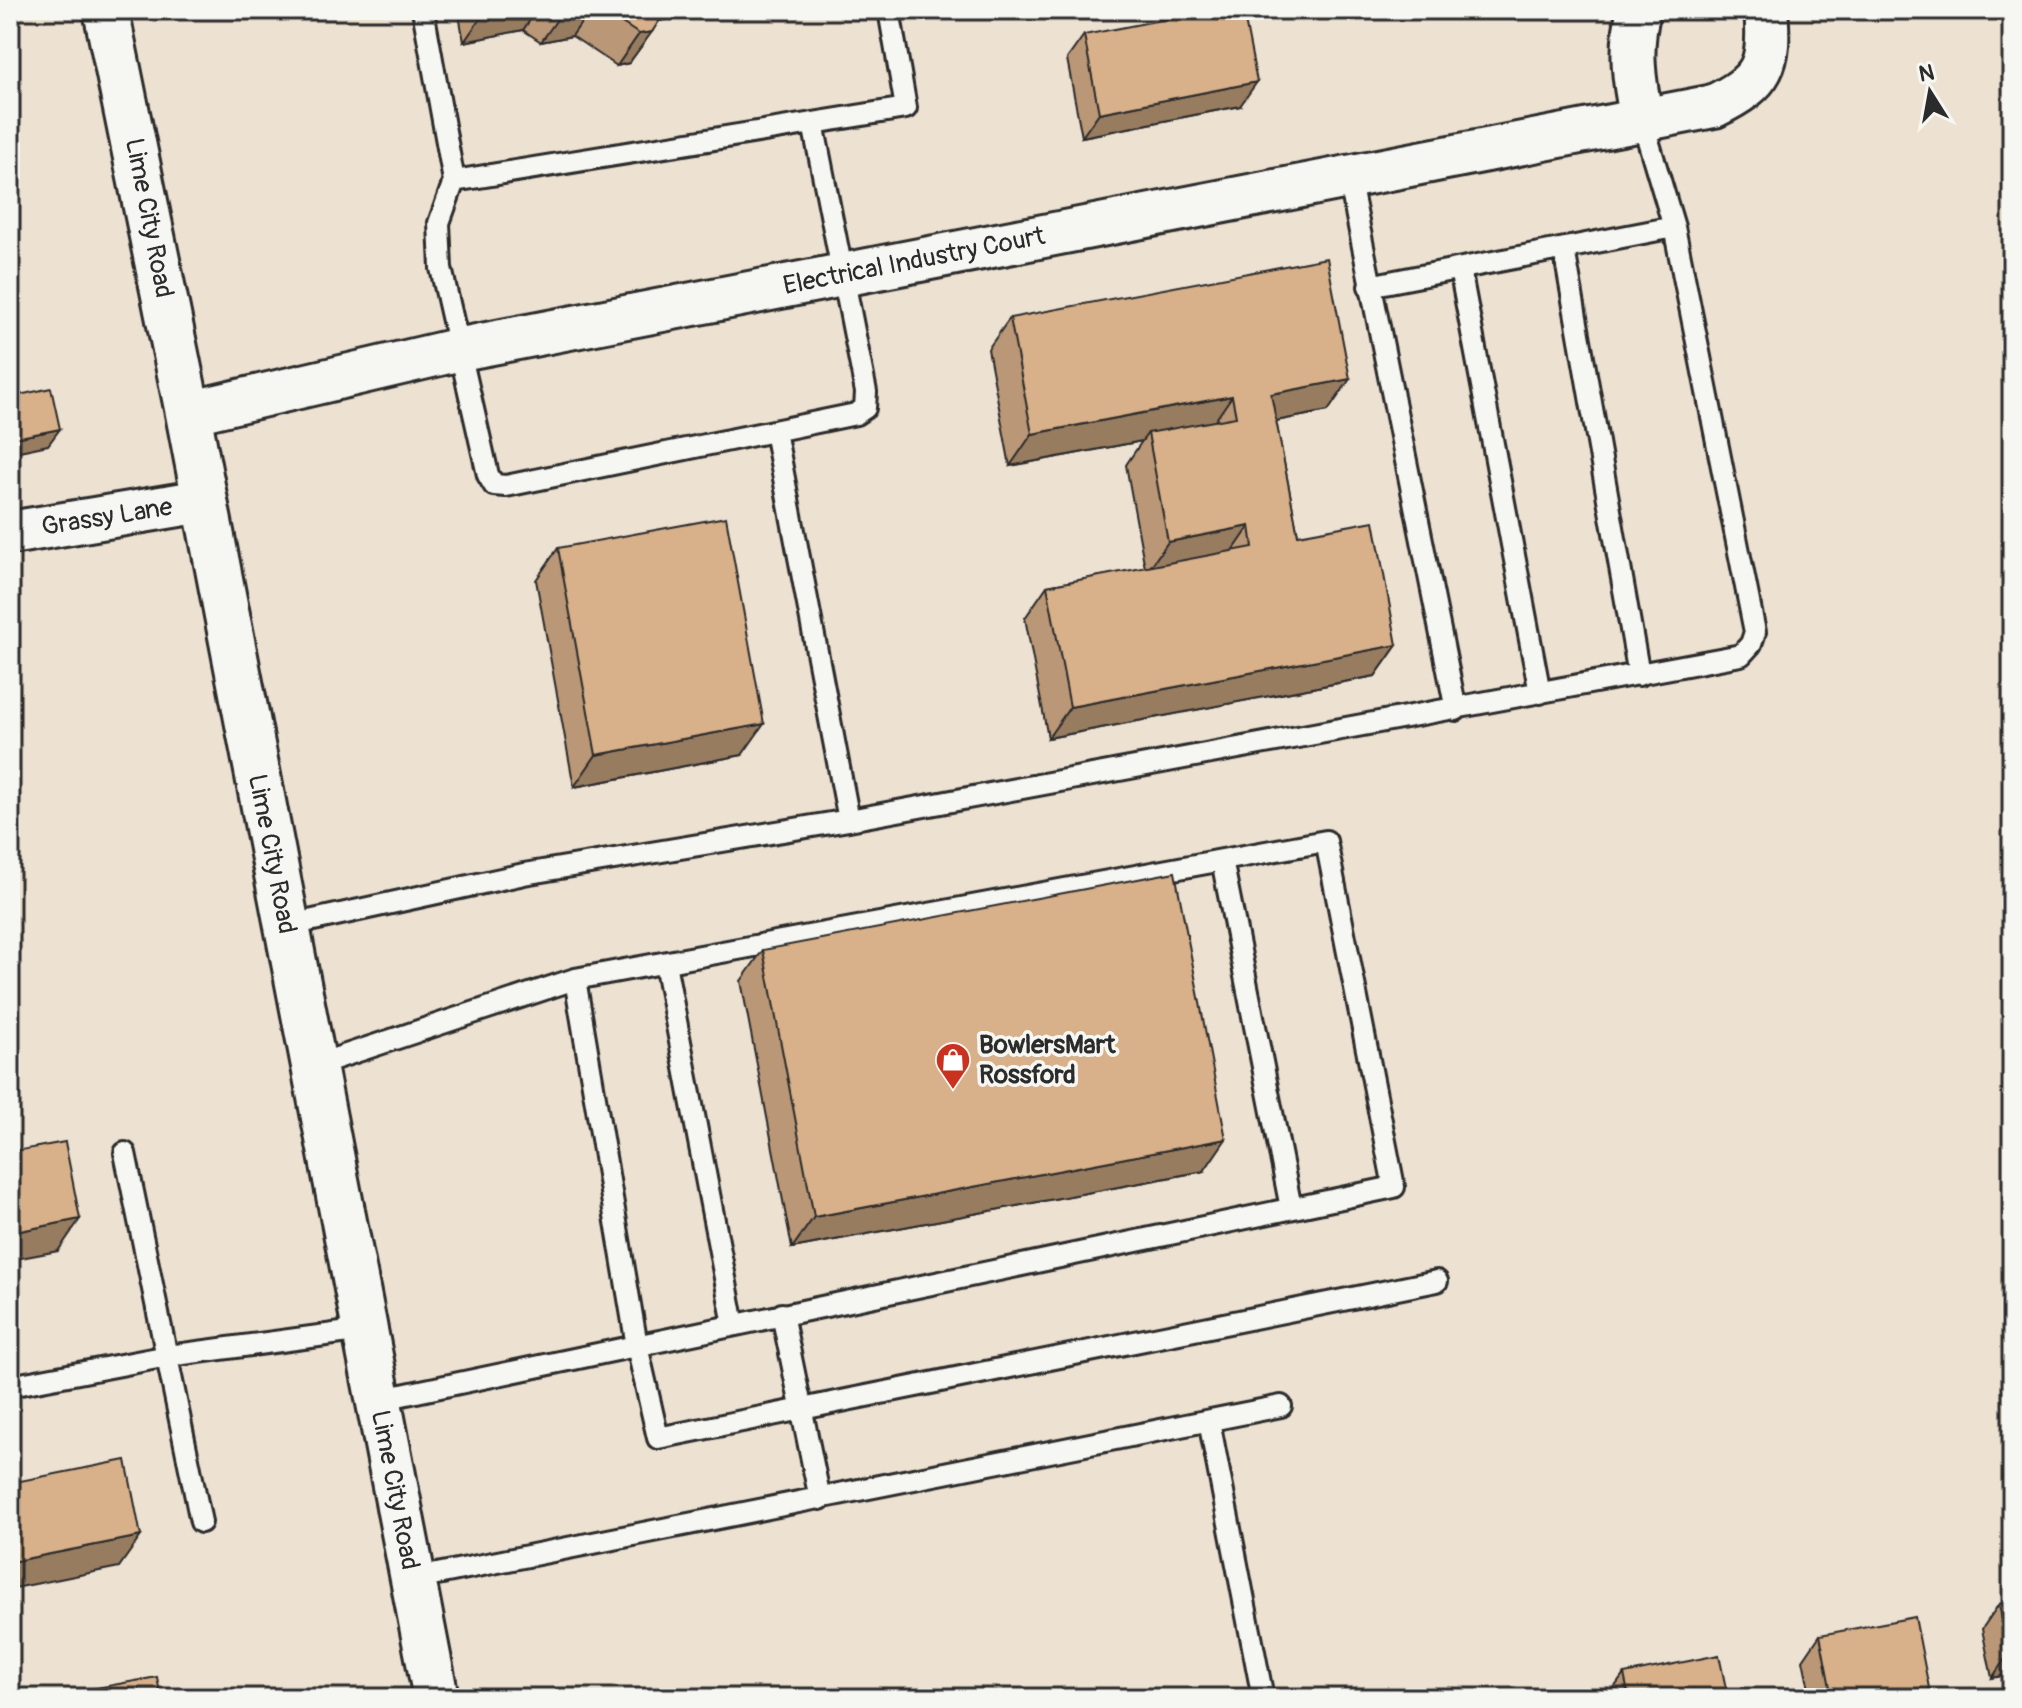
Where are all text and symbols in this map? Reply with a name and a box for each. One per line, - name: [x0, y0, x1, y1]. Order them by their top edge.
- north arrow: [1890, 52, 1970, 132]
- text: N: [1916, 58, 1936, 89]
- street label: Lime City Road: [118, 135, 180, 301]
- street label: Electrical Industry Court: [780, 220, 1048, 302]
- street label: Grassy Lane: [39, 491, 175, 543]
- street label: Lime City Road: [241, 771, 303, 937]
- place label: BowlersMart Rossford: [979, 1029, 1116, 1091]
- shop icon: BowlersMart Rossford: [934, 1041, 972, 1091]
- street label: Lime City Road: [364, 1407, 426, 1573]

